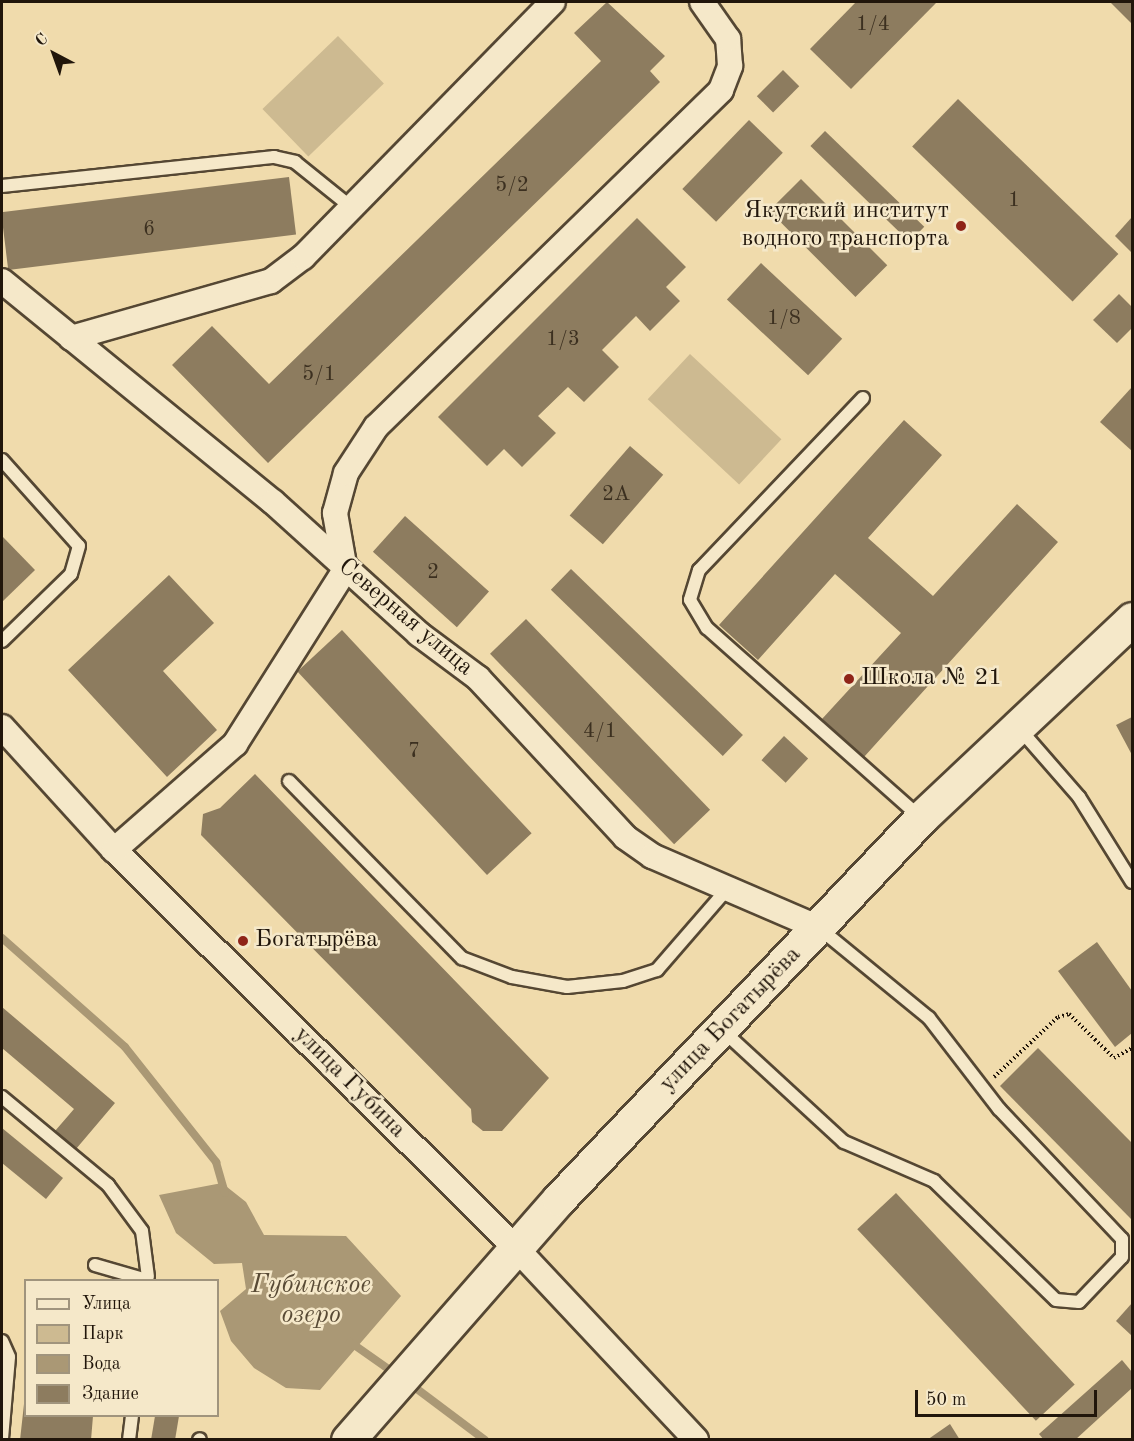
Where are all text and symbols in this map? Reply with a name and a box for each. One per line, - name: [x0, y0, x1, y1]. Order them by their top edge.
- house number: 1/4: [856, 12, 890, 38]
- north arrow: [24, 24, 84, 84]
- text: С: [33, 31, 51, 50]
- house number: 5/2: [495, 173, 529, 199]
- house number: 1: [1008, 188, 1020, 214]
- place label: Якутский институт водного транспорта: [742, 198, 949, 254]
- house number: 6: [143, 217, 155, 243]
- marker: Якутский институт водного транспорта: [954, 219, 968, 233]
- house number: 1/8: [767, 306, 801, 332]
- house number: 1/3: [546, 327, 580, 353]
- house number: 5/1: [302, 362, 336, 388]
- house number: 2А: [602, 482, 630, 508]
- street label: Северная улица: [332, 553, 478, 683]
- house number: 2: [427, 560, 439, 586]
- place label: Школа № 21: [861, 665, 1002, 693]
- marker: Школа № 21: [842, 672, 856, 686]
- house number: 4/1: [583, 719, 617, 745]
- house number: 7: [408, 739, 420, 765]
- place label: Богатырёва: [255, 927, 378, 955]
- marker: Богатырёва: [236, 934, 250, 948]
- street label: улица Богатырёва: [654, 941, 808, 1099]
- street label: улица Губина: [287, 1021, 411, 1145]
- water label: Губинское озеро: [251, 1270, 371, 1332]
- legend: [24, 1279, 219, 1417]
- text: Улица: [82, 1295, 131, 1313]
- text: Парк: [82, 1325, 123, 1343]
- text: Вода: [82, 1355, 121, 1373]
- scale bar: [918, 1378, 1100, 1416]
- text: Здание: [82, 1385, 139, 1403]
- text: 50 m: [926, 1391, 966, 1409]

